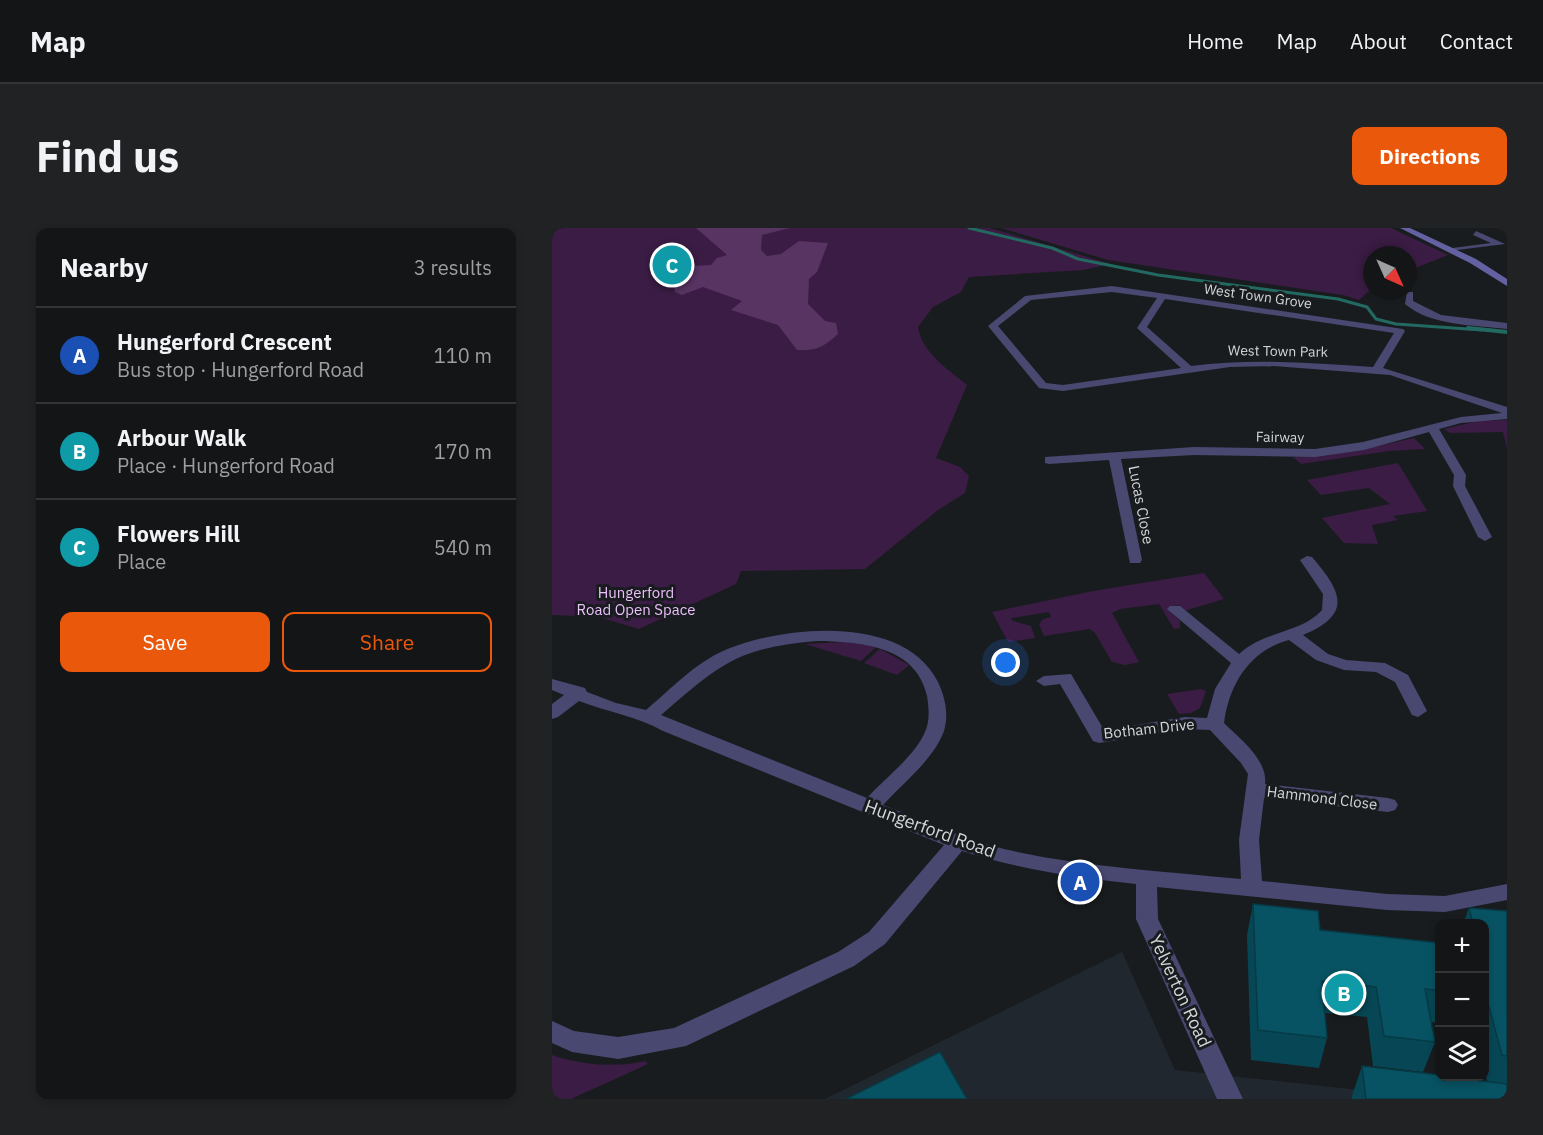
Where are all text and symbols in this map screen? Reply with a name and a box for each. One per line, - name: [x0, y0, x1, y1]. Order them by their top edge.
- text: Map: [30, 23, 86, 60]
- text: Home: [1187, 27, 1244, 55]
- text: Map: [1277, 27, 1317, 55]
- text: About: [1350, 27, 1407, 55]
- text: Contact: [1440, 27, 1513, 55]
- button: Directions: [1352, 127, 1507, 185]
- text: Find us: [36, 129, 179, 184]
- pin: C: [652, 243, 692, 288]
- north arrow: [1363, 246, 1417, 300]
- text: Nearby: [60, 250, 148, 284]
- text: 3 results: [414, 254, 492, 281]
- street label: West Town Grove: [1203, 280, 1313, 313]
- text: Hungerford Crescent: [117, 327, 332, 356]
- street label: West Town Park: [1228, 341, 1329, 361]
- text: A: [73, 342, 86, 369]
- text: 110 m: [434, 342, 492, 369]
- text: Bus stop · Hungerford Road: [117, 356, 364, 383]
- text: Arbour Walk: [117, 423, 247, 452]
- street label: Fairway: [1256, 428, 1304, 446]
- text: B: [73, 438, 86, 465]
- text: 170 m: [434, 438, 492, 465]
- text: Place · Hungerford Road: [117, 452, 335, 479]
- street label: Lucas Close: [1125, 464, 1158, 546]
- text: Flowers Hill: [117, 519, 240, 548]
- text: C: [73, 534, 86, 561]
- text: 540 m: [434, 534, 492, 561]
- text: Place: [117, 548, 166, 575]
- park label: Hungerford Road Open Space: [577, 583, 695, 619]
- button: Save: [60, 612, 270, 672]
- button: Share: [282, 612, 492, 672]
- your location: [991, 648, 1020, 677]
- street label: Botham Drive: [1102, 714, 1195, 743]
- street label: Hammond Close: [1266, 781, 1378, 814]
- street label: Hungerford Road: [862, 794, 999, 863]
- pin: A: [1060, 860, 1100, 904]
- map controls: [1435, 919, 1489, 1081]
- button: +: [1435, 919, 1489, 973]
- street label: Yelverton Road: [1144, 931, 1217, 1051]
- pin: B: [1324, 970, 1364, 1016]
- button: −: [1435, 973, 1489, 1027]
- button: layers: [1435, 1027, 1489, 1081]

